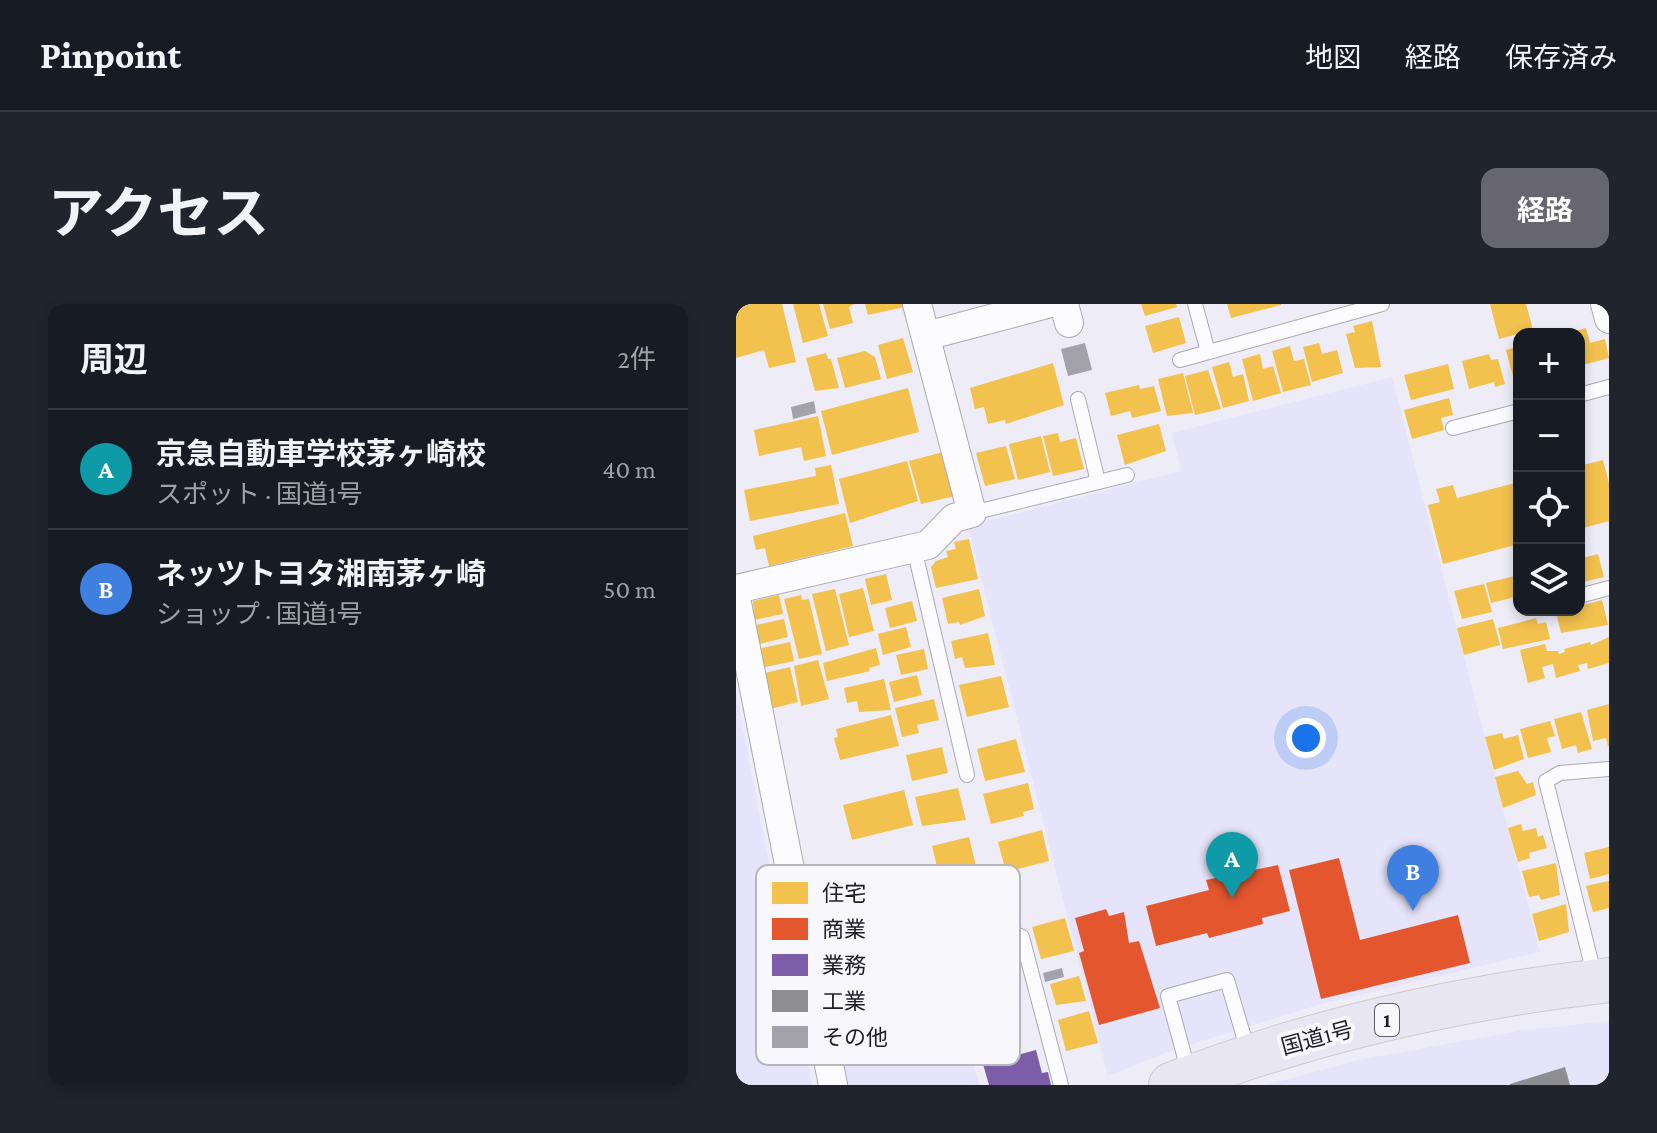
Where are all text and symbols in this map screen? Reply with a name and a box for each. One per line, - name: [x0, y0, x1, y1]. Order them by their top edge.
- text: Pinpoint: [40, 34, 181, 76]
- text: 地図: [1305, 42, 1361, 73]
- text: 経路: [1405, 42, 1461, 73]
- text: 保存済み: [1505, 42, 1617, 73]
- button: 経路: [1481, 168, 1609, 248]
- text: アクセス: [48, 183, 269, 245]
- map controls: [1513, 328, 1585, 616]
- button: +: [1513, 328, 1585, 400]
- text: 周辺: [80, 341, 148, 378]
- text: 2件: [618, 345, 656, 374]
- button: −: [1513, 400, 1585, 472]
- text: 京急自動車学校茅ヶ崎校: [156, 437, 486, 470]
- text: A: [98, 455, 114, 484]
- text: 40 m: [602, 455, 656, 484]
- button: locate: [1513, 472, 1585, 544]
- text: スポット · 国道1号: [156, 480, 363, 509]
- button: layers: [1513, 544, 1585, 616]
- text: ネッツトヨタ湘南茅ヶ崎: [156, 557, 486, 590]
- text: B: [98, 575, 114, 604]
- text: 50 m: [603, 575, 656, 604]
- text: ショップ · 国道1号: [156, 600, 363, 629]
- your location: [1286, 718, 1326, 758]
- pin: A: [1206, 832, 1258, 898]
- pin: B: [1387, 845, 1439, 911]
- legend: [756, 865, 1020, 1065]
- text: 住宅: [822, 881, 866, 906]
- text: 商業: [822, 917, 866, 942]
- text: 業務: [822, 953, 866, 978]
- text: 工業: [822, 989, 866, 1014]
- road number: 1: [1375, 1004, 1399, 1036]
- street label: 国道1号: [1278, 1016, 1356, 1060]
- text: その他: [822, 1025, 888, 1050]

